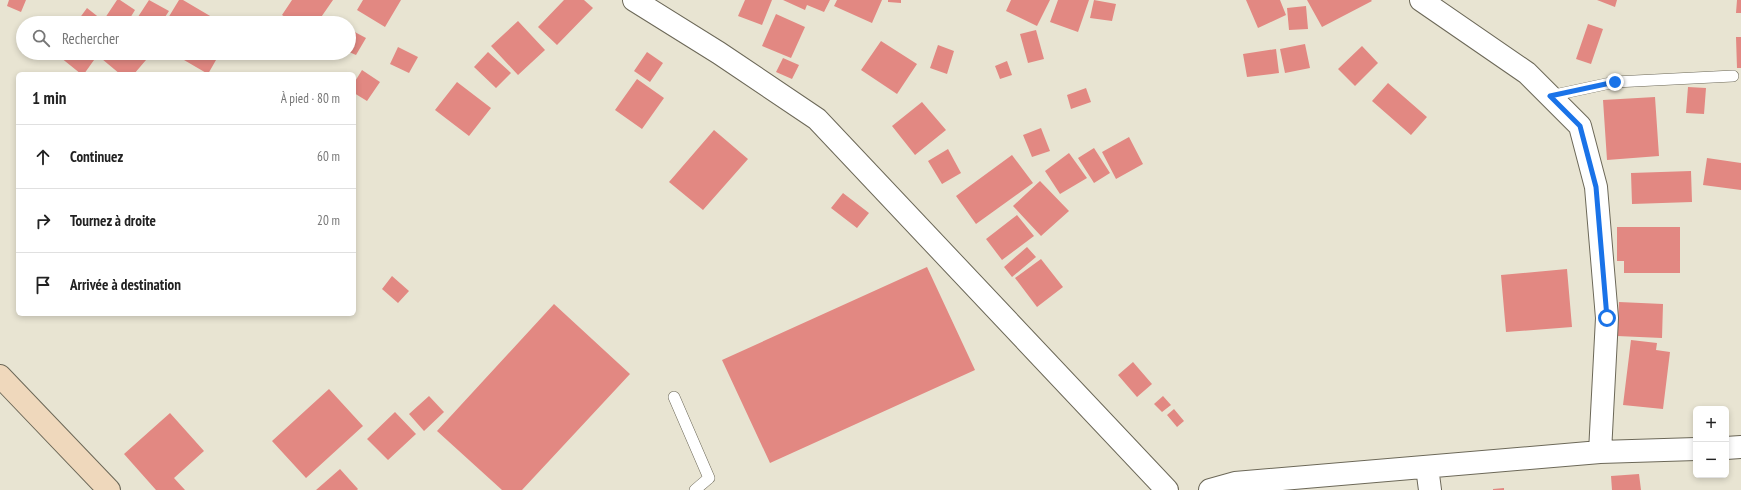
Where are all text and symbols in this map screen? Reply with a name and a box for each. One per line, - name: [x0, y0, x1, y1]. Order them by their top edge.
- search box: [16, 16, 356, 60]
- icon: search: [30, 27, 52, 49]
- text: Rechercher: [62, 29, 119, 48]
- route end: [1606, 73, 1624, 91]
- text: 1 min: [32, 87, 66, 109]
- text: À pied · 80 m: [281, 90, 340, 107]
- icon: ahead: [32, 146, 54, 168]
- text: Continuez: [70, 147, 123, 166]
- text: 60 m: [317, 148, 340, 165]
- icon: right: [32, 210, 54, 232]
- text: Tournez à droite: [70, 211, 156, 230]
- text: 20 m: [317, 212, 340, 229]
- icon: arrive: [32, 274, 54, 296]
- text: Arrivée à destination: [70, 275, 181, 294]
- route start: [1598, 309, 1616, 327]
- map controls: [1693, 406, 1729, 478]
- button: +: [1693, 406, 1729, 442]
- button: −: [1693, 442, 1729, 478]

